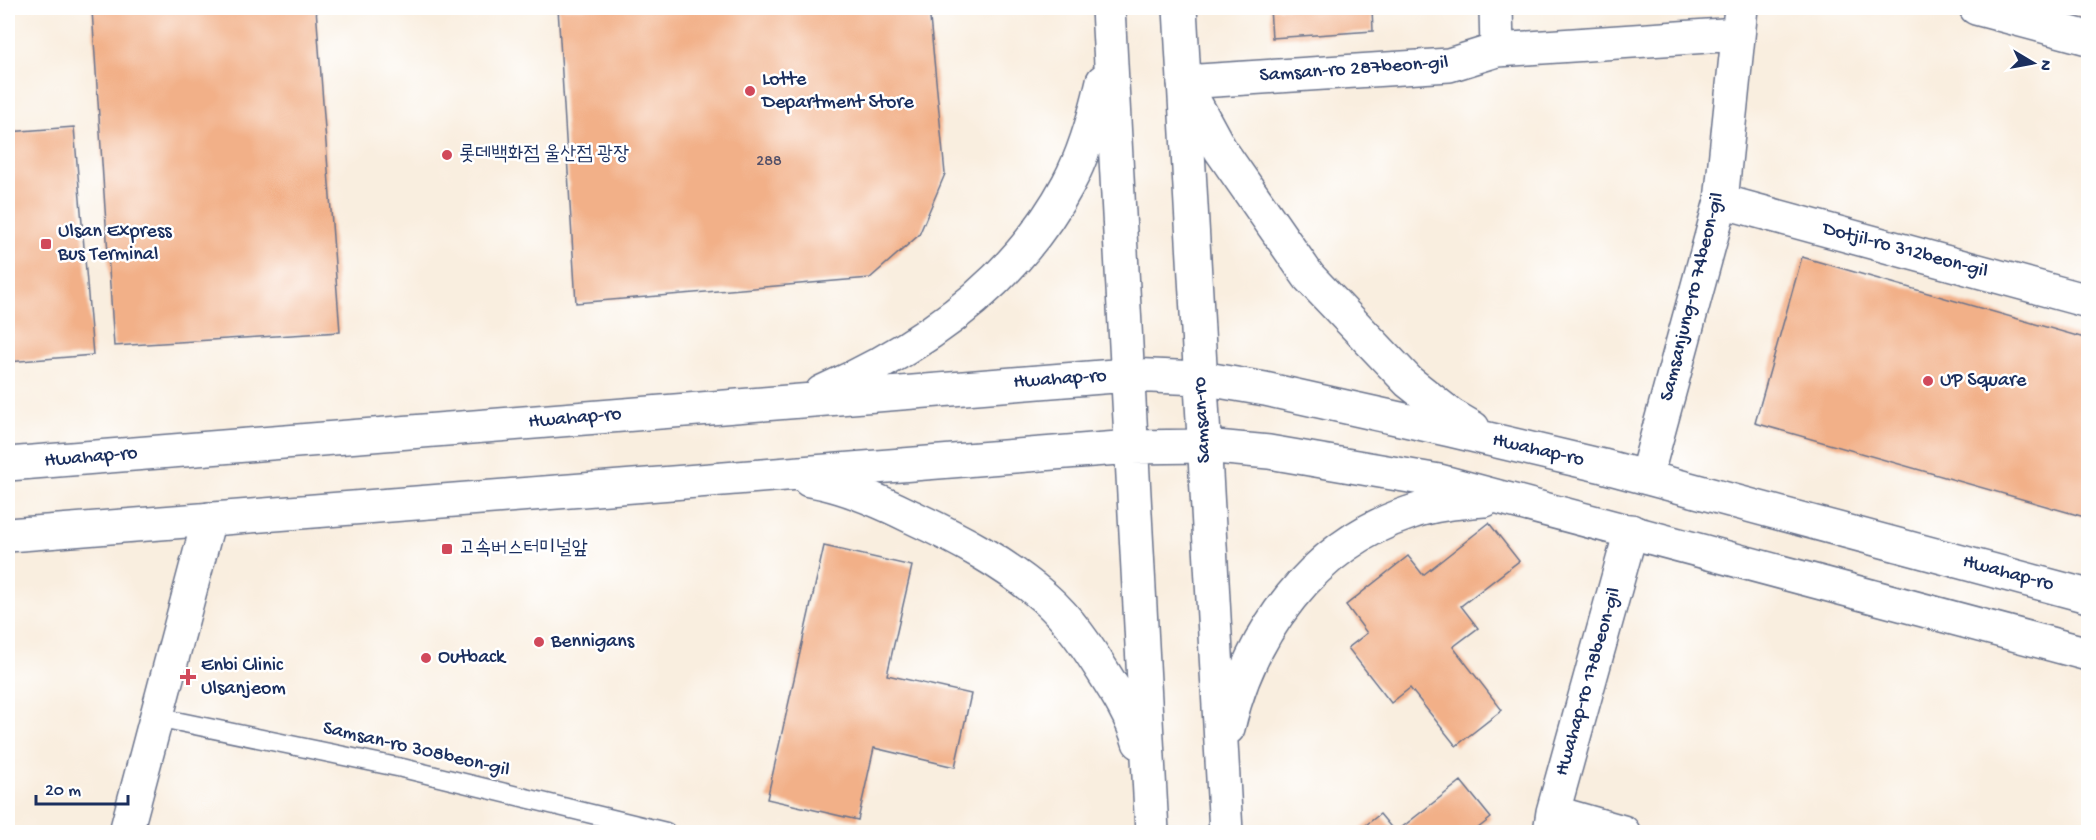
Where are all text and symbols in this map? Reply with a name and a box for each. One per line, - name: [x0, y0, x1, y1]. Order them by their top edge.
- north arrow: [2003, 33, 2063, 93]
- street label: Samsan-ro 287beon-gil: [1259, 52, 1449, 88]
- text: N: [2034, 58, 2055, 72]
- place label: Lotte Department Store: [760, 69, 914, 115]
- marker: Lotte Department Store: [743, 84, 757, 98]
- place label: 롯데백화점 울산점 광장: [459, 143, 629, 167]
- marker: 롯데백화점 울산점 광장: [440, 148, 454, 162]
- house number: 288: [756, 153, 782, 172]
- street label: Samsanjung-ro 74beon-gil: [1656, 190, 1730, 404]
- street label: Dotjil-ro 312beon-gil: [1818, 217, 1990, 284]
- place label: Ulsan Express Bus Terminal: [57, 221, 172, 267]
- marker: Ulsan Express Bus Terminal: [39, 237, 53, 251]
- street label: Hwahap-ro: [1013, 365, 1107, 395]
- place label: UP Square: [1940, 370, 2027, 393]
- marker: UP Square: [1921, 374, 1935, 388]
- street label: Samsan-ro: [1189, 376, 1217, 464]
- street label: Hwahap-ro: [527, 403, 623, 435]
- street label: Hwahap-ro: [1490, 429, 1586, 473]
- street label: Hwahap-ro: [43, 442, 139, 474]
- place label: 고속버스터미널앞: [459, 537, 588, 561]
- marker: 고속버스터미널앞: [440, 542, 454, 556]
- street label: Hwahap-ro: [1960, 551, 2056, 597]
- street label: Hwahap-ro 178beon-gil: [1551, 585, 1627, 779]
- place label: Bennigans: [550, 631, 635, 654]
- marker: Bennigans: [532, 635, 546, 649]
- place label: Outback: [438, 647, 507, 670]
- marker: Outback: [419, 651, 433, 665]
- place label: Enbi Clinic Ulsanjeom: [201, 655, 286, 701]
- marker: Enbi Clinic Ulsanjeom: [179, 668, 197, 686]
- street label: Samsan-ro 308beon-gil: [320, 717, 512, 783]
- scale bar: [36, 768, 128, 806]
- text: 20 m: [45, 781, 81, 802]

